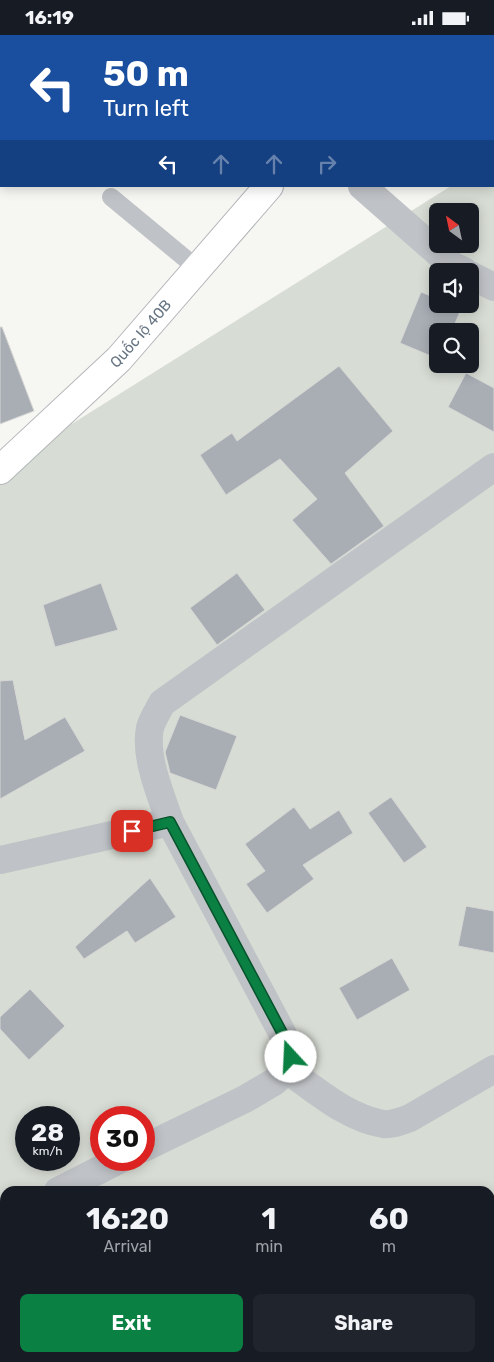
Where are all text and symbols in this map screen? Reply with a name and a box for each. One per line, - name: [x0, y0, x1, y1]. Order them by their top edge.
- text: 16:19: [25, 6, 74, 29]
- text: 50 m: [103, 53, 189, 95]
- icon: left: [20, 55, 85, 120]
- text: Turn left: [103, 95, 189, 122]
- icon: left: [154, 150, 182, 178]
- icon: ahead: [207, 150, 235, 178]
- icon: ahead: [260, 150, 288, 178]
- icon: right: [313, 150, 341, 178]
- north arrow: [429, 203, 479, 253]
- map controls: [429, 203, 479, 373]
- button: sound: [429, 263, 479, 313]
- street label: Quốc lộ 40B: [106, 296, 175, 372]
- button: search: [429, 323, 479, 373]
- pin: [111, 810, 153, 852]
- icon: arrive: [118, 817, 146, 845]
- position arrow: [264, 1030, 316, 1082]
- speed limit sign: 30: [90, 1106, 155, 1171]
- text: 28: [31, 1118, 64, 1147]
- text: km/h: [33, 1144, 62, 1158]
- text: 16:20: [86, 1201, 169, 1237]
- text: 1: [262, 1201, 277, 1237]
- text: 60: [369, 1201, 409, 1237]
- text: Arrival: [104, 1237, 152, 1256]
- text: min: [255, 1237, 283, 1256]
- text: m: [382, 1237, 396, 1256]
- button: Exit: [20, 1294, 243, 1352]
- button: Share: [253, 1294, 475, 1352]

